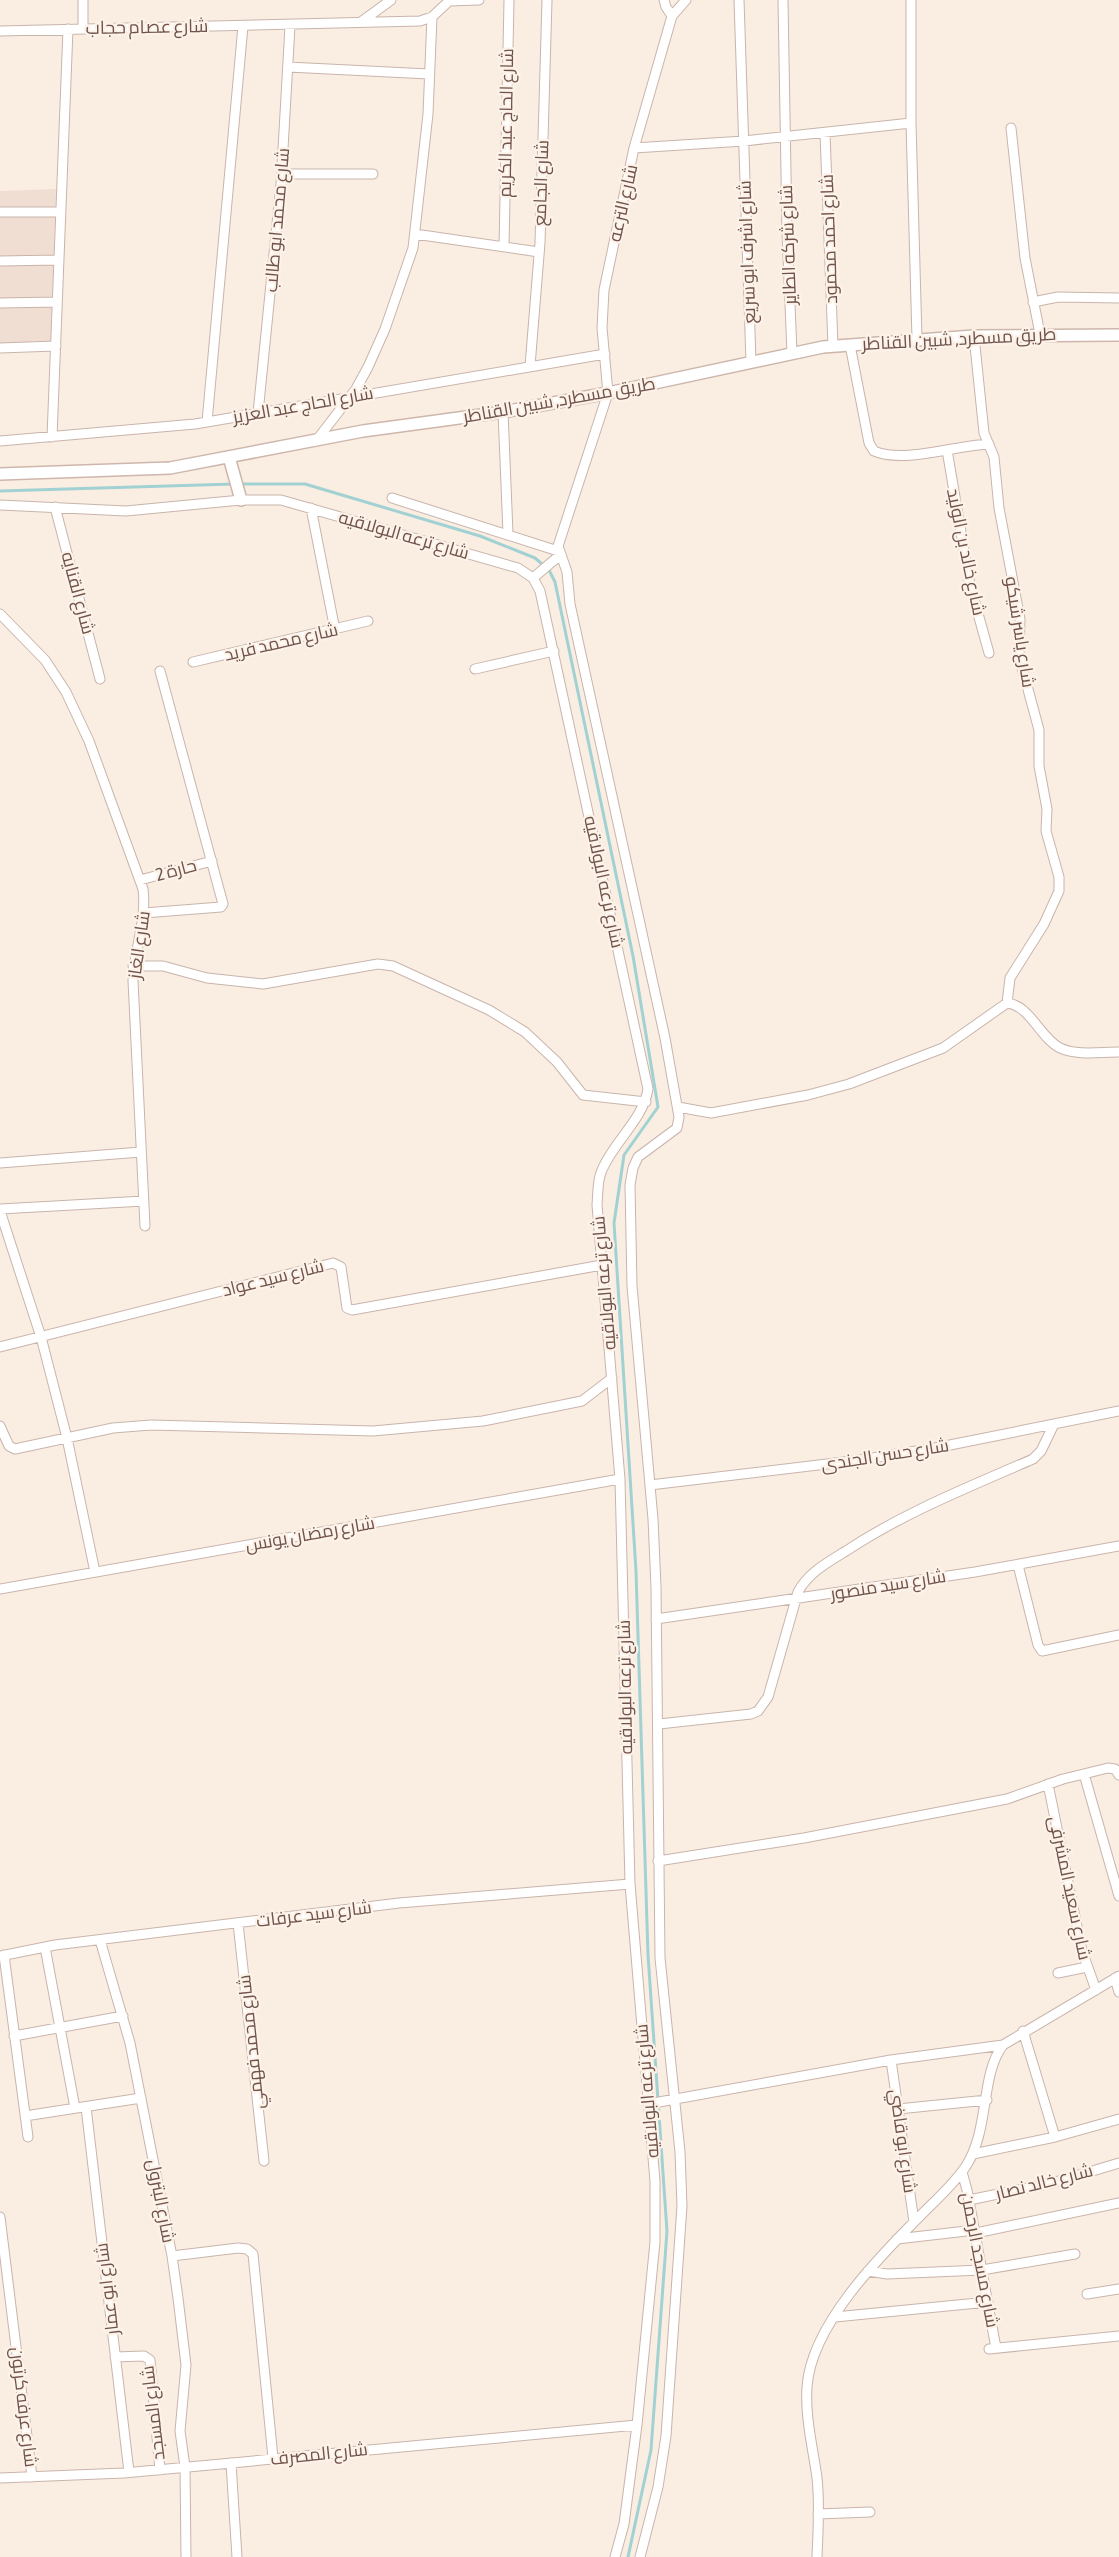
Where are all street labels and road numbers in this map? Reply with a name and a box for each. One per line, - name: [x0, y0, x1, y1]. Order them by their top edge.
- street label: شارع عصام حجاب: [85, 15, 209, 40]
- street label: شارع الحاج عبد الكريم: [494, 48, 519, 198]
- street label: شارع الجامع: [529, 140, 554, 226]
- street label: شارع محمد ابو طالب: [260, 147, 295, 293]
- street label: شارع الترعه: [603, 162, 644, 244]
- street label: شارع احمد محمود: [816, 174, 843, 304]
- street label: شارع اشرف ابو سريع: [734, 180, 761, 324]
- street label: شارع شركه الطاير: [775, 185, 802, 306]
- street label: طريق مسطرد, شبين القناطر: [860, 323, 1057, 356]
- street label: طريق مسطرد, شبين القناطر: [460, 372, 657, 429]
- street label: شارع الحاج عبد العزيز: [230, 382, 375, 429]
- street label: شارع خالد بن الوليد: [941, 486, 990, 618]
- street label: شارع ترعه البولاقيه: [336, 506, 472, 565]
- street label: شارع القنايه: [55, 549, 100, 637]
- street label: شارع ياسر شيكو: [999, 575, 1040, 689]
- street label: شارع محمد فريد: [222, 618, 340, 667]
- street label: شارع ترعه البولاقيه: [578, 814, 629, 950]
- street label: حارة 2: [153, 854, 199, 886]
- street label: شارع الغاز: [123, 909, 156, 982]
- street label: شارع ترعه البولاقيه: [587, 1215, 622, 1351]
- street label: شارع سيد عواد: [220, 1255, 326, 1302]
- street label: شارع حسن الجندى: [819, 1434, 951, 1477]
- street label: شارع رمضان يونس: [243, 1512, 377, 1557]
- street label: شارع سيد منصور: [828, 1565, 948, 1606]
- street label: شارع ترعه البولاقيه: [613, 1619, 638, 1755]
- street label: شارع سعيد المشرفى: [1043, 1814, 1096, 1962]
- street label: شارع سيد عرفات: [255, 1896, 373, 1933]
- street label: شارع محمد فهمي: [233, 1973, 272, 2110]
- street label: شارع ترعه البولاقيه: [630, 2023, 665, 2159]
- street label: شارع ابو قاضي: [883, 2088, 921, 2195]
- street label: شارع البترول: [141, 2157, 180, 2245]
- street label: شارع خالد نصار: [992, 2159, 1095, 2206]
- street label: شارع مسجد الرحمن: [955, 2191, 1004, 2330]
- street label: شارع ابو عمار: [90, 2242, 125, 2337]
- street label: شارع عرفه كرتون: [5, 2346, 42, 2469]
- street label: شارع المسجد: [136, 2364, 171, 2462]
- street label: شارع المصرف: [269, 2438, 369, 2471]

